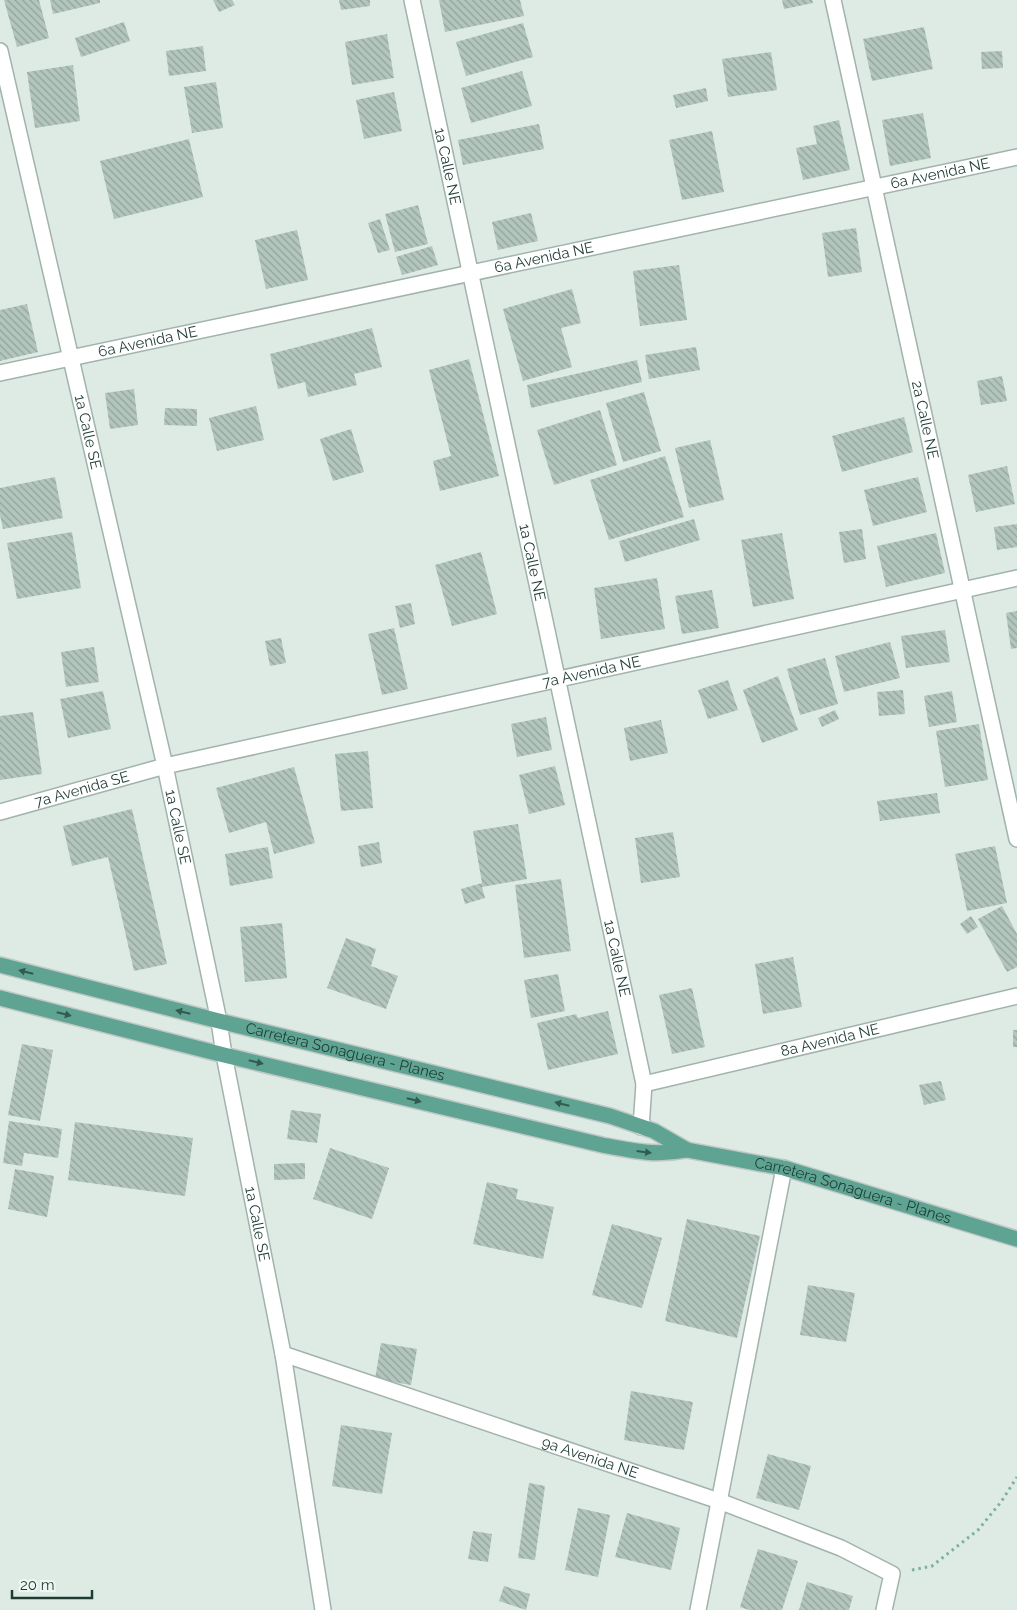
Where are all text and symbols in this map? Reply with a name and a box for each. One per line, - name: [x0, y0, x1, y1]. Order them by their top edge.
- street label: 1a Calle NE: [431, 126, 465, 206]
- street label: 6a Avenida NE: [889, 154, 991, 193]
- street label: 6a Avenida NE: [493, 238, 595, 277]
- street label: 6a Avenida NE: [96, 322, 199, 361]
- street label: 2a Calle NE: [908, 379, 942, 461]
- street label: 1a Calle SE: [71, 393, 105, 471]
- street label: 1a Calle NE: [515, 522, 549, 603]
- street label: 7a Avenida NE: [541, 652, 642, 691]
- street label: 7a Avenida SE: [33, 767, 131, 811]
- street label: 1a Calle SE: [161, 788, 195, 866]
- street label: 1a Calle NE: [600, 918, 634, 999]
- one-way arrow: [18, 968, 33, 976]
- one-way arrow: [176, 1008, 191, 1016]
- one-way arrow: [57, 1010, 72, 1018]
- street label: Carretera Sonaguera - Planes: [244, 1019, 447, 1085]
- street label: 8a Avenida NE: [779, 1020, 881, 1060]
- one-way arrow: [248, 1058, 263, 1066]
- one-way arrow: [406, 1096, 421, 1104]
- one-way arrow: [555, 1100, 570, 1108]
- one-way arrow: [637, 1149, 653, 1157]
- street label: Carretera Sonaguera - Planes: [753, 1154, 954, 1227]
- street label: 1a Calle SE: [241, 1185, 274, 1263]
- street label: 9a Avenida NE: [539, 1433, 641, 1482]
- scale bar: [12, 1568, 92, 1600]
- text: 20 m: [20, 1576, 55, 1594]

